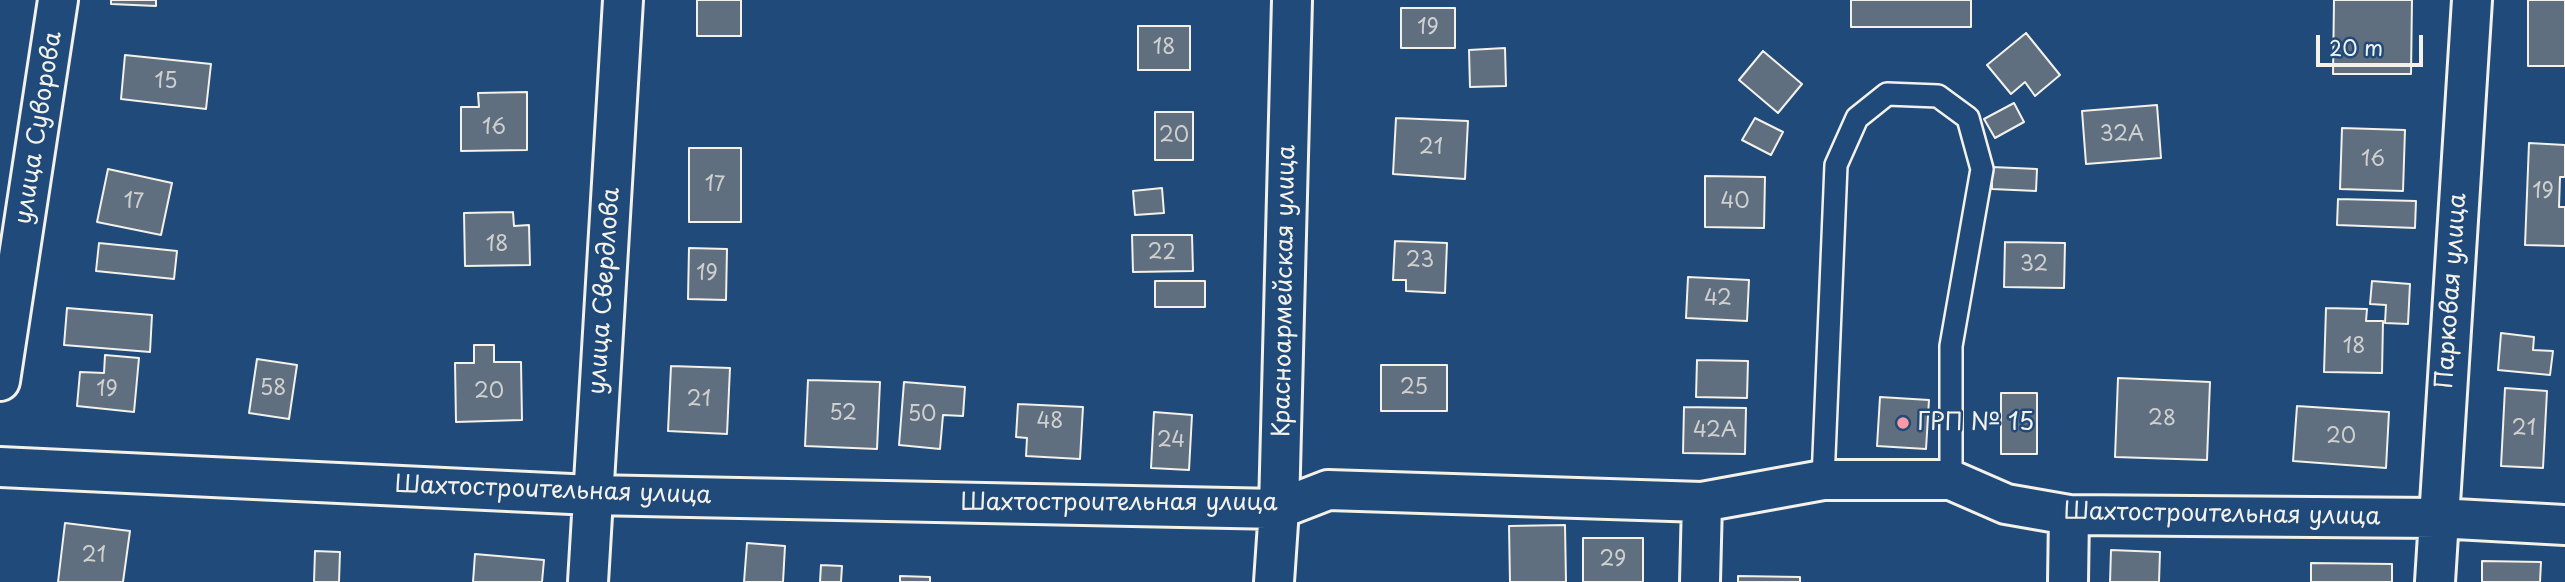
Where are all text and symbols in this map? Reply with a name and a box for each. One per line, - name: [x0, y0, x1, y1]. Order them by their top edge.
- house number: 19: [1417, 15, 1439, 41]
- scale bar: [2320, 21, 2427, 65]
- street label: улица Суворова: [10, 30, 68, 226]
- text: 20 m: [2329, 31, 2383, 63]
- house number: 18: [1153, 35, 1175, 61]
- house number: 15: [155, 69, 177, 95]
- house number: 16: [482, 115, 506, 141]
- house number: 32А: [2100, 122, 2144, 148]
- house number: 20: [1159, 123, 1189, 149]
- house number: 21: [1419, 135, 1443, 161]
- street label: Красноармейская улица: [1268, 145, 1302, 437]
- house number: 16: [2361, 147, 2385, 173]
- house number: 17: [705, 172, 725, 198]
- house number: 19: [2532, 179, 2554, 205]
- street label: улица Свердлова: [583, 187, 627, 395]
- house number: 17: [124, 189, 144, 215]
- house number: 40: [1720, 189, 1750, 215]
- street label: Парковая улица: [2431, 192, 2473, 390]
- house number: 18: [486, 232, 508, 258]
- house number: 22: [1148, 240, 1176, 266]
- house number: 23: [1406, 248, 1434, 274]
- house number: 32: [2020, 252, 2048, 278]
- house number: 19: [696, 261, 718, 287]
- house number: 42: [1704, 286, 1732, 312]
- house number: 18: [2343, 334, 2365, 360]
- house number: 25: [1400, 375, 1428, 401]
- house number: 58: [260, 376, 286, 402]
- house number: 19: [96, 377, 118, 403]
- house number: 20: [474, 379, 504, 405]
- house number: 21: [687, 387, 711, 413]
- house number: 52: [829, 401, 857, 427]
- house number: 50: [908, 402, 936, 428]
- house number: 28: [2148, 406, 2176, 432]
- house number: 48: [1037, 409, 1063, 435]
- place label: ГРП № 15: [1917, 409, 2034, 437]
- marker: ГРП № 15: [1895, 415, 1911, 431]
- house number: 21: [2512, 416, 2536, 442]
- house number: 42А: [1693, 418, 1737, 444]
- house number: 20: [2326, 424, 2356, 450]
- house number: 24: [1157, 428, 1185, 454]
- street label: Шахтостроительная улица: [394, 471, 712, 511]
- street label: Шахтостроительная улица: [961, 489, 1277, 517]
- street label: Шахтостроительная улица: [2063, 498, 2381, 532]
- house number: 21: [82, 543, 106, 569]
- house number: 29: [1600, 547, 1626, 573]

